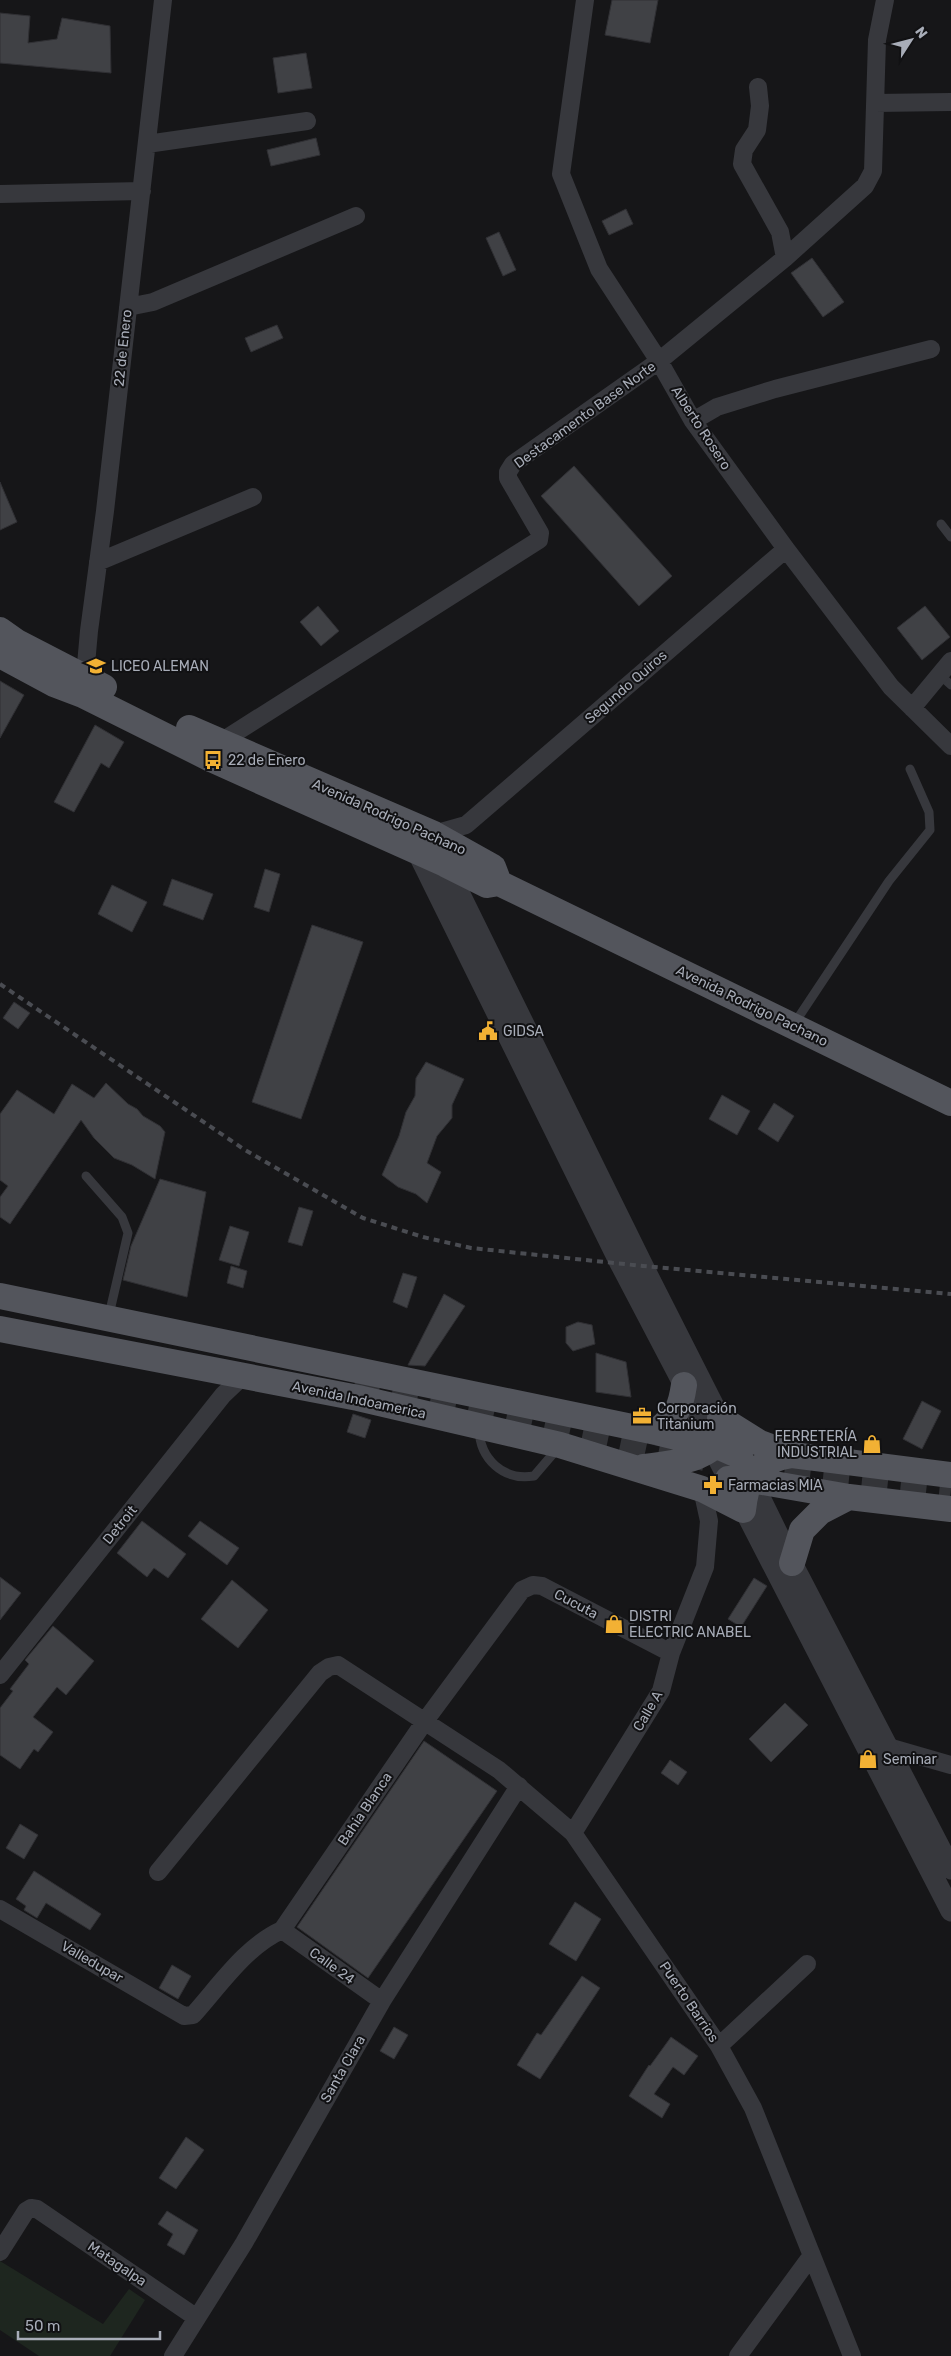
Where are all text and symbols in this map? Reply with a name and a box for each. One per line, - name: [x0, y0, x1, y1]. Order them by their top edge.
- north arrow: [886, 15, 936, 65]
- text: N: [911, 24, 931, 42]
- street label: 22 de Enero: [110, 309, 136, 387]
- street label: Destacamento Base Norte: [511, 358, 659, 472]
- street label: Alberto Rosero: [668, 383, 734, 473]
- street label: Segundo Quiros: [581, 647, 671, 727]
- school or university icon: LICEO ALEMAN: [85, 655, 107, 677]
- place label: LICEO ALEMAN: [111, 658, 209, 675]
- bus stop icon: 22 de Enero: [202, 749, 224, 771]
- place label: 22 de Enero: [228, 752, 306, 769]
- street label: Avenida Rodrigo Pachano: [309, 775, 469, 859]
- street label: Avenida Rodrigo Pachano: [673, 962, 831, 1050]
- public building icon: GIDSA: [477, 1020, 499, 1042]
- place label: GIDSA: [503, 1023, 545, 1040]
- street label: Avenida Indoamerica: [290, 1377, 428, 1423]
- place label: Corporación Titanium: [657, 1400, 737, 1433]
- office icon: Corporación Titanium: [631, 1405, 653, 1427]
- place label: FERRETERÍA INDUSTRIAL: [775, 1427, 858, 1461]
- shop icon: FERRETERÍA INDUSTRIAL: [861, 1433, 883, 1455]
- pharmacy icon: Farmacias MIA: [702, 1474, 724, 1496]
- place label: Farmacias MIA: [728, 1477, 823, 1494]
- street label: Detroit: [99, 1502, 141, 1548]
- street label: Cucuta: [551, 1585, 601, 1623]
- place label: DISTRI ELECTRIC ANABEL: [629, 1608, 751, 1641]
- shop icon: DISTRI ELECTRIC ANABEL: [603, 1613, 625, 1635]
- street label: Calle A: [630, 1687, 667, 1734]
- shop icon: Seminar: [857, 1748, 879, 1770]
- place label: Seminar: [883, 1751, 938, 1768]
- street label: Bahia Blanca: [334, 1769, 396, 1849]
- street label: Valledupar: [58, 1937, 127, 1987]
- street label: Calle 24: [306, 1944, 358, 1988]
- street label: Puerto Barrios: [656, 1958, 722, 2046]
- street label: Santa Clara: [317, 2032, 369, 2106]
- street label: Matagalpa: [84, 2238, 150, 2290]
- scale bar: [18, 2308, 160, 2340]
- text: 50 m: [25, 2317, 60, 2335]

